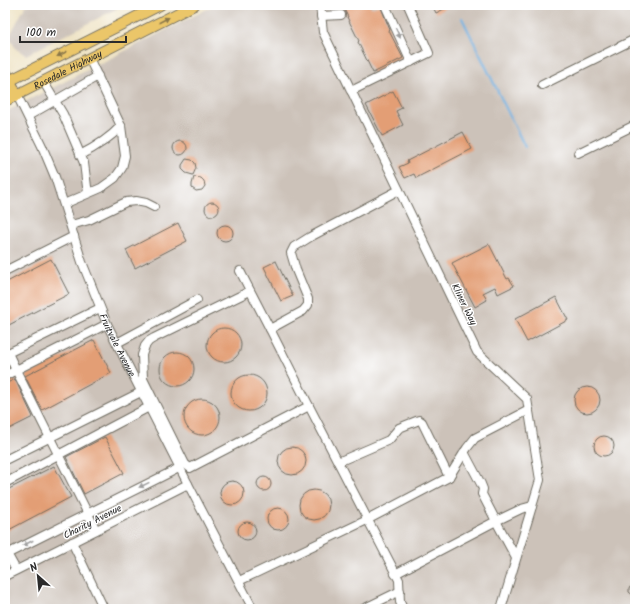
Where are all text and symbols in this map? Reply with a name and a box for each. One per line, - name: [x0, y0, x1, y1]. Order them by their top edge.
- one-way arrow: [158, 17, 170, 23]
- scale bar: [20, 18, 126, 44]
- text: 100 m: [26, 23, 57, 42]
- one-way arrow: [395, 28, 401, 39]
- street label: Rosedale Highway: [31, 46, 105, 94]
- one-way arrow: [57, 51, 68, 57]
- street label: Kliner Way: [447, 281, 481, 328]
- street label: Fruitvale Avenue: [95, 311, 140, 380]
- one-way arrow: [139, 482, 150, 488]
- street label: Charity Avenue: [60, 500, 125, 543]
- one-way arrow: [22, 540, 34, 546]
- north arrow: [18, 556, 58, 596]
- text: N: [27, 558, 41, 578]

